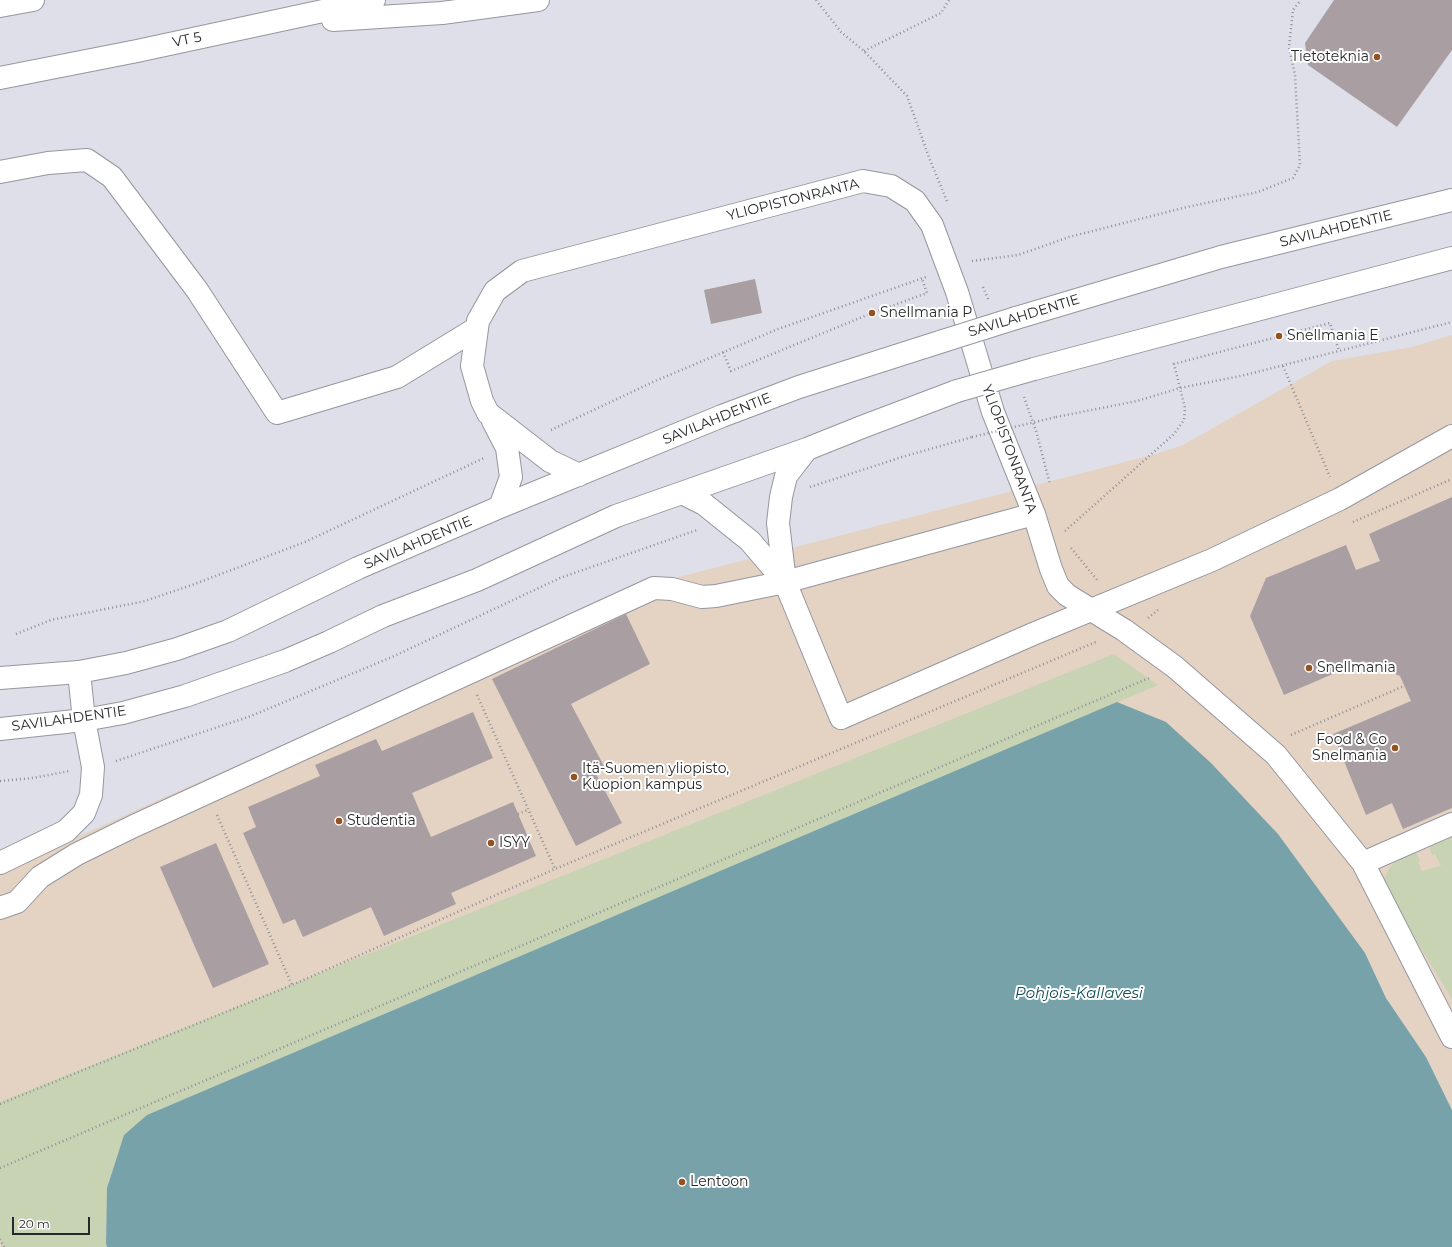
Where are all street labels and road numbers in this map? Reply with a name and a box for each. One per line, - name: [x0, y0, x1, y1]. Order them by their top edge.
- street label: VT 5: [171, 29, 203, 51]
- street label: YLIOPISTONRANTA: [725, 175, 861, 225]
- street label: SAVILAHDENTIE: [1278, 207, 1394, 251]
- street label: SAVILAHDENTIE: [966, 291, 1082, 341]
- street label: YLIOPISTONRANTA: [978, 382, 1040, 516]
- street label: SAVILAHDENTIE: [660, 390, 774, 448]
- street label: SAVILAHDENTIE: [362, 513, 474, 573]
- street label: SAVILAHDENTIE: [11, 703, 127, 735]

